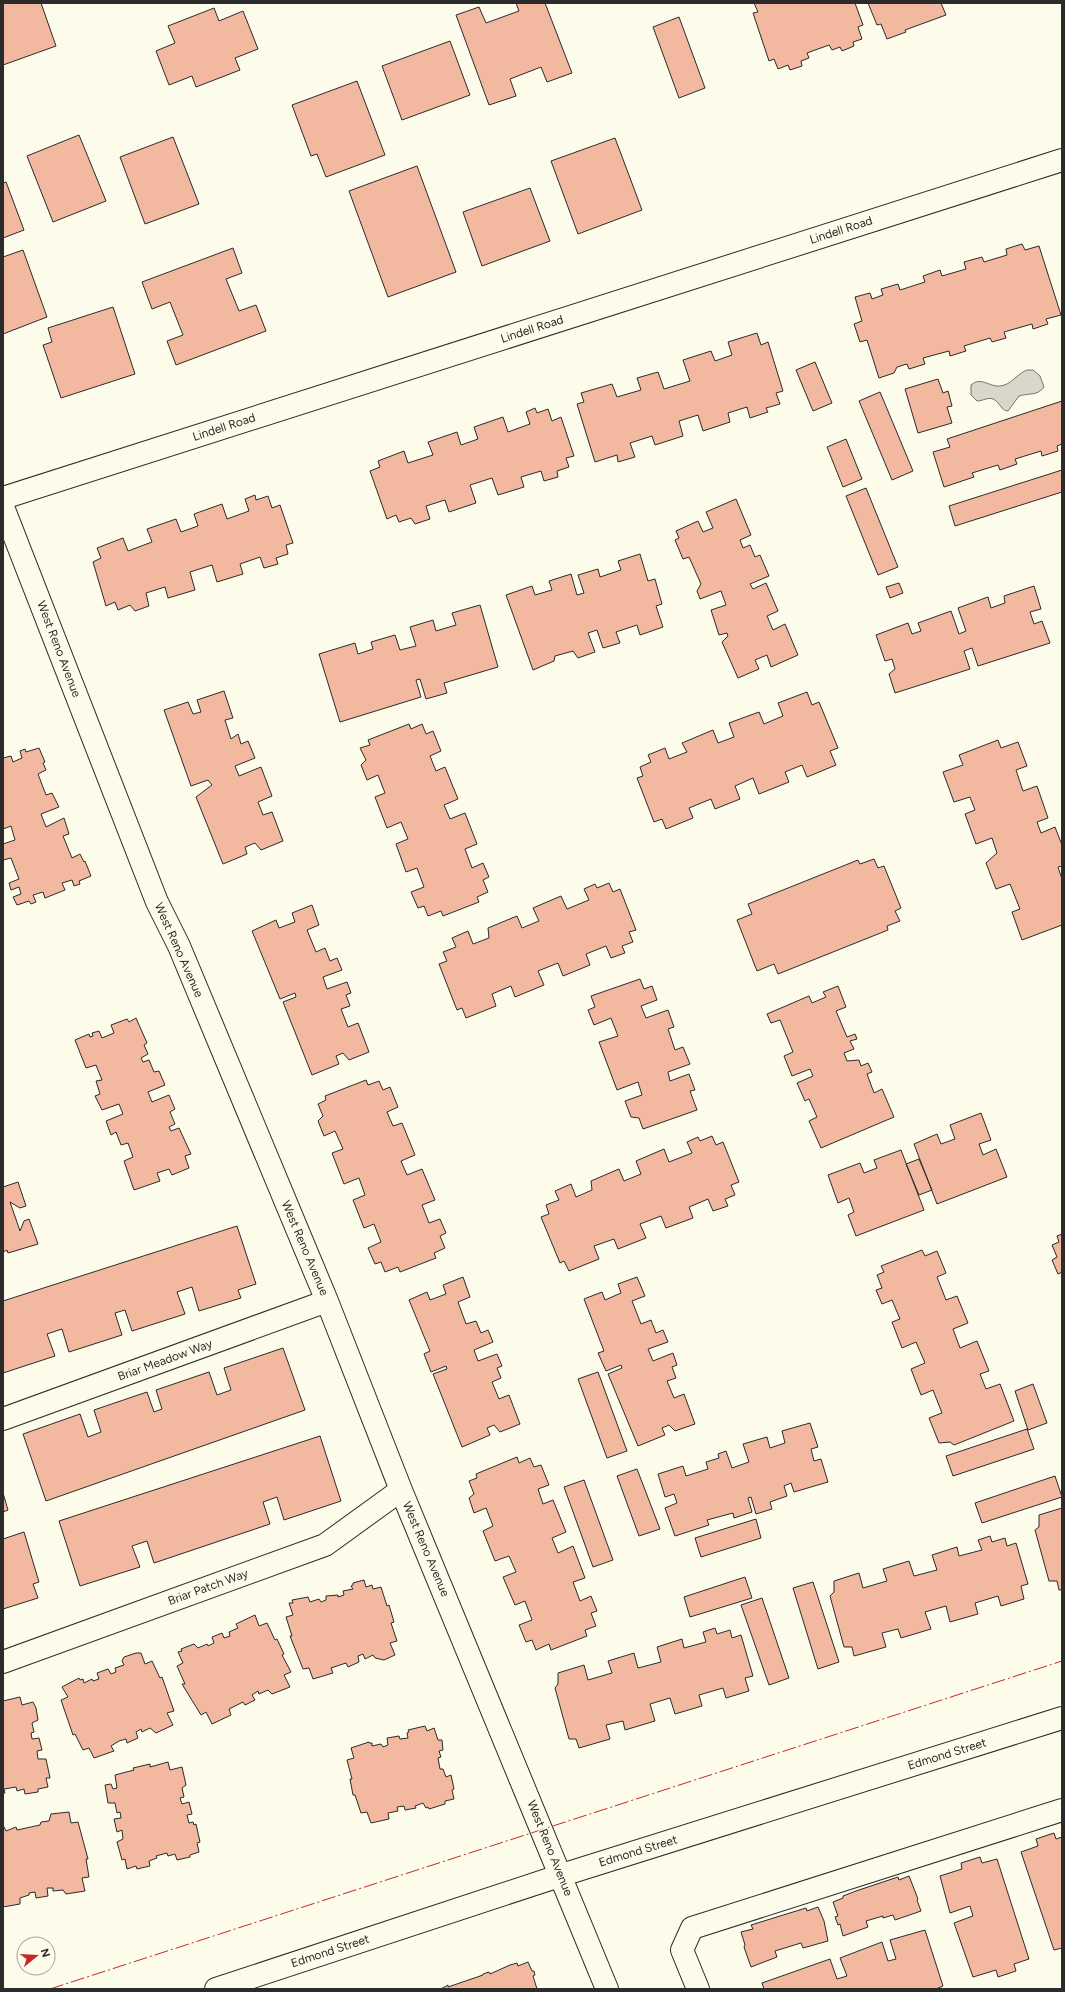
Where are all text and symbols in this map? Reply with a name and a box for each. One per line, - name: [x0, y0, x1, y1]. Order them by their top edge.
- street label: Lindell Road: [808, 213, 874, 247]
- street label: Lindell Road: [499, 312, 565, 346]
- street label: Lindell Road: [191, 410, 257, 444]
- street label: West Reno Avenue: [34, 599, 84, 700]
- street label: West Reno Avenue: [152, 901, 206, 1000]
- street label: West Reno Avenue: [279, 1198, 332, 1298]
- street label: Briar Meadow Way: [116, 1336, 215, 1384]
- street label: West Reno Avenue: [400, 1499, 453, 1599]
- street label: Briar Patch Way: [166, 1566, 251, 1608]
- street label: Edmond Street: [906, 1735, 989, 1773]
- street label: West Reno Avenue: [524, 1798, 576, 1898]
- street label: Edmond Street: [597, 1832, 680, 1870]
- street label: Edmond Street: [289, 1932, 371, 1970]
- north arrow: [16, 1936, 56, 1976]
- text: N: [38, 1947, 53, 1959]

